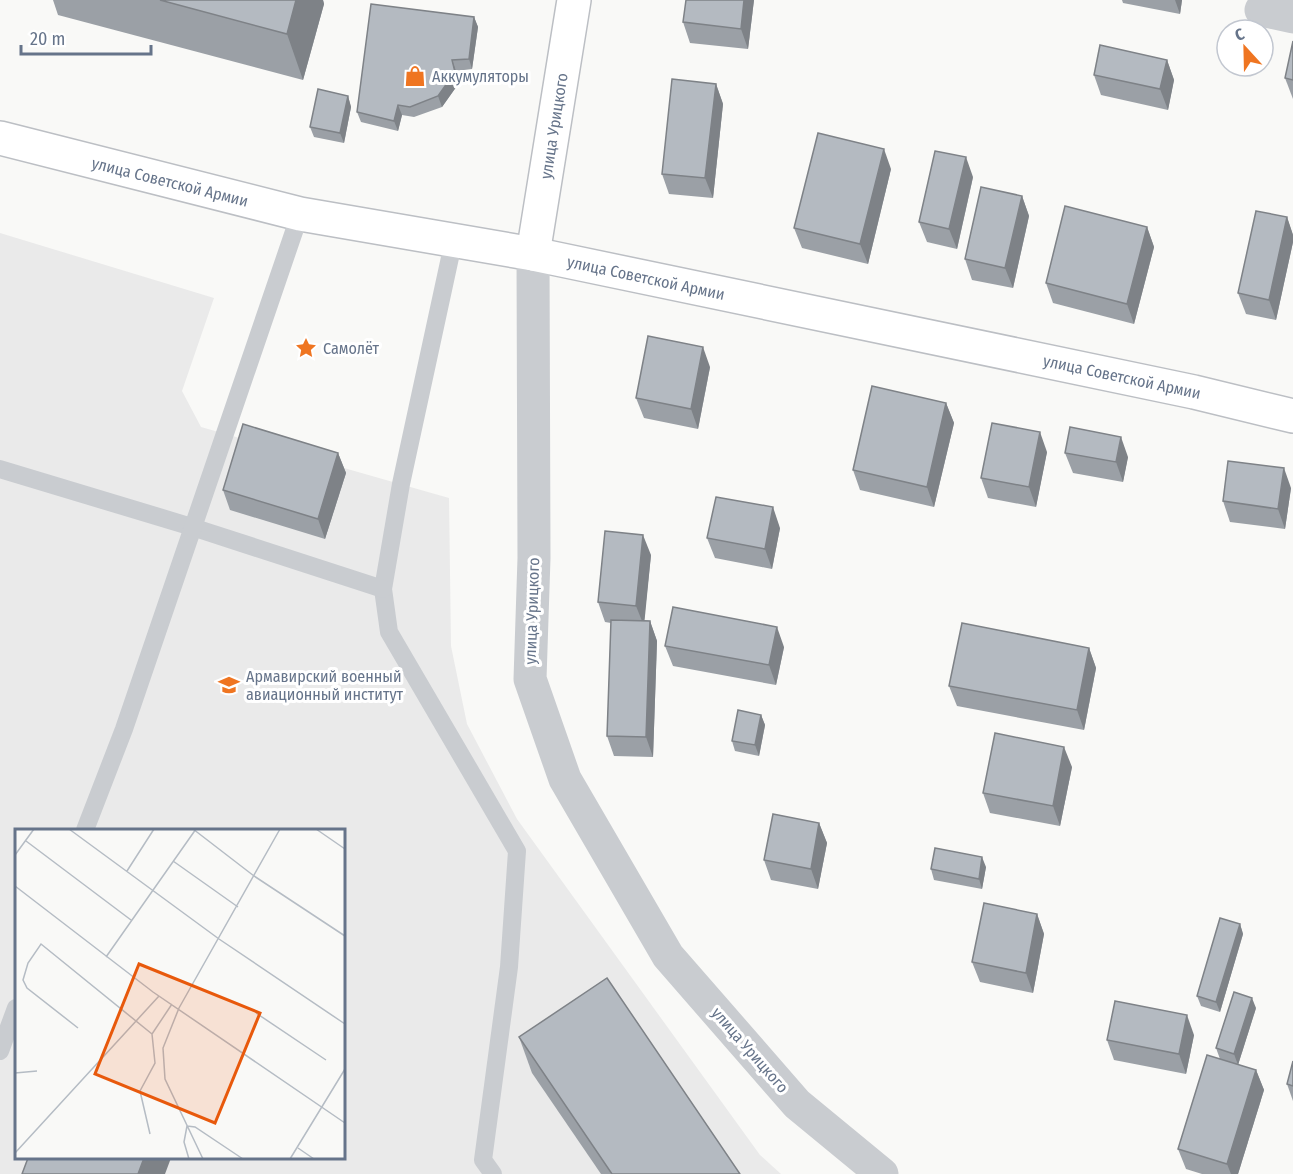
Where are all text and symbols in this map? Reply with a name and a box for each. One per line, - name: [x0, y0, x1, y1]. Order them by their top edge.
- scale bar: [21, 18, 152, 56]
- north arrow: [1215, 18, 1275, 78]
- text: С: [1232, 24, 1248, 45]
- text: 20 m: [30, 28, 65, 50]
- shop icon: Аккумуляторы: [403, 64, 427, 88]
- place label: Аккумуляторы: [432, 67, 529, 86]
- street label: улица Урицкого: [536, 72, 572, 180]
- street label: улица Советской Армии: [90, 153, 250, 211]
- street label: улица Советской Армии: [566, 252, 726, 304]
- place icon: Самолёт: [294, 336, 318, 360]
- place label: Самолёт: [323, 339, 380, 358]
- street label: улица Советской Армии: [1042, 351, 1202, 403]
- street label: улица Урицкого: [521, 557, 543, 665]
- place label: Армавирский военный авиационный институт: [246, 667, 404, 704]
- school or university icon: Армавирский военный авиационный институт: [217, 673, 241, 697]
- inset map: [15, 829, 345, 1159]
- street label: улица Урицкого: [708, 1003, 792, 1097]

